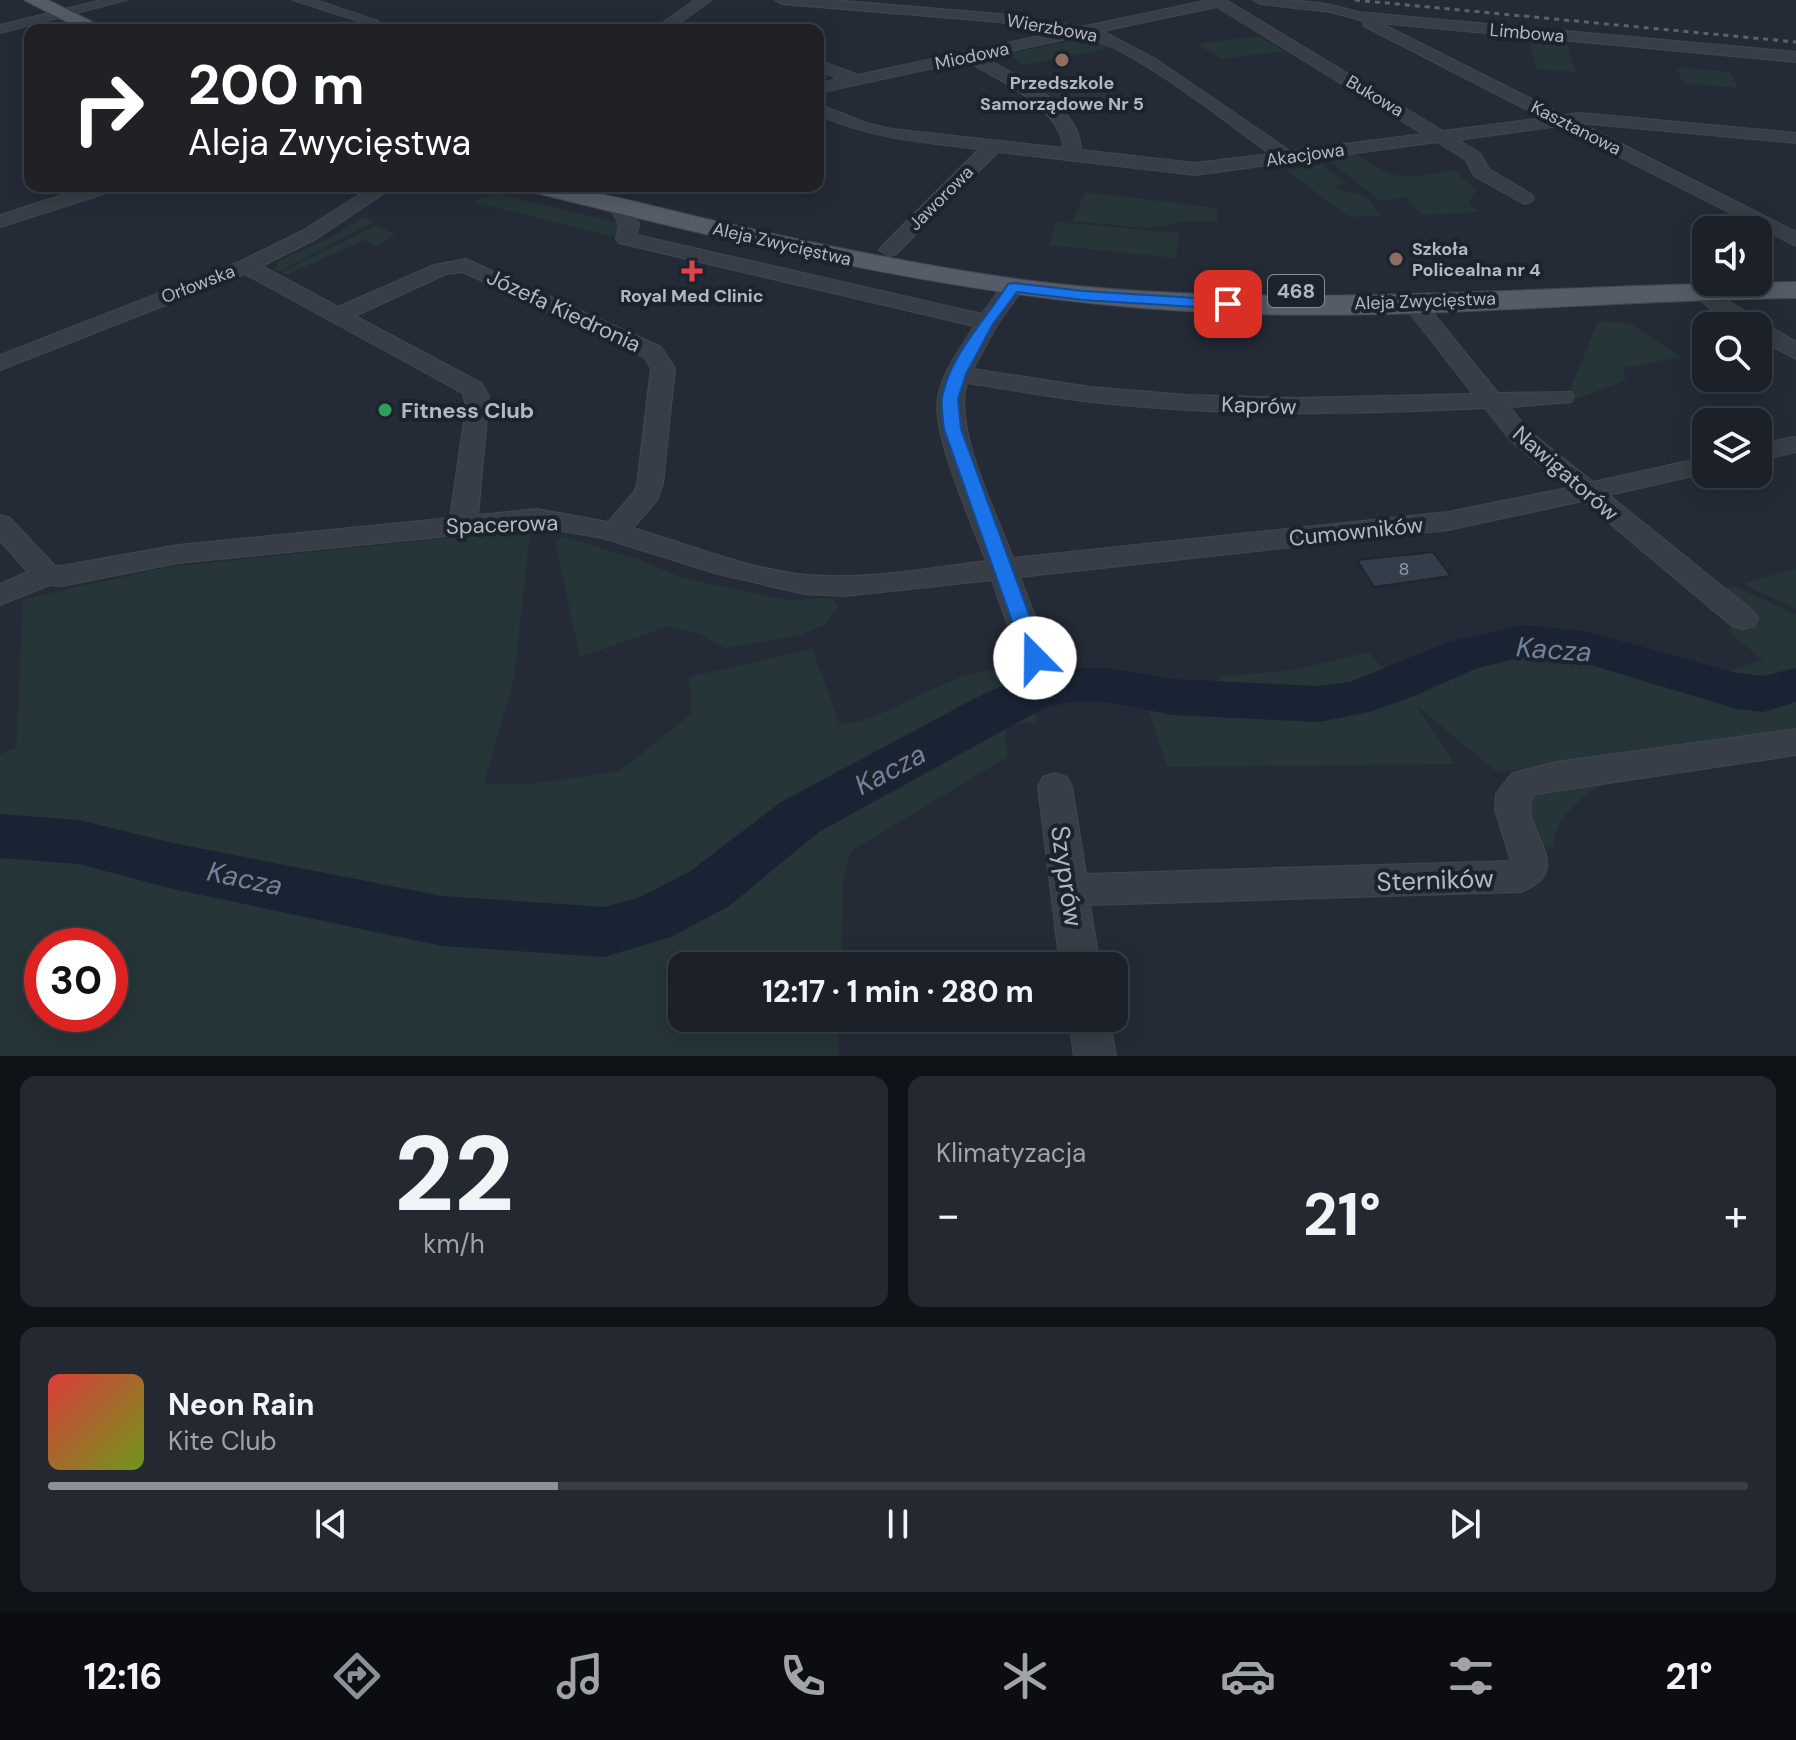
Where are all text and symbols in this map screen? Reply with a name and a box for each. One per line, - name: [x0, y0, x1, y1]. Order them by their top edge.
- street label: Wierzbowa: [1005, 8, 1099, 48]
- street label: Limbowa: [1489, 18, 1565, 48]
- street label: Miodowa: [933, 36, 1011, 76]
- text: 200 m: [188, 48, 365, 121]
- marker: Przedszkole Samorządowe Nr 5: [1053, 51, 1071, 69]
- icon: right: [56, 56, 160, 160]
- street label: Bukowa: [1342, 69, 1408, 123]
- place label: Przedszkole Samorządowe Nr 5: [980, 71, 1144, 116]
- street label: Kasztanowa: [1527, 95, 1625, 161]
- text: Aleja Zwycięstwa: [188, 119, 471, 166]
- street label: Akacjowa: [1264, 138, 1346, 172]
- street label: Jaworowa: [903, 160, 979, 236]
- street label: Aleja Zwycięstwa: [710, 216, 854, 272]
- map controls: [1692, 216, 1772, 488]
- button: sound: [1692, 216, 1772, 296]
- place label: Szkoła Policealna nr 4: [1412, 237, 1541, 282]
- marker: Szkoła Policealna nr 4: [1387, 250, 1405, 268]
- street label: Orłowska: [158, 259, 238, 309]
- marker: Royal Med Clinic: [681, 260, 703, 282]
- street label: Józefa Kiedronia: [482, 262, 645, 359]
- pin: [1194, 270, 1262, 338]
- road number: 468: [1268, 275, 1324, 307]
- icon: arrive: [1206, 282, 1250, 326]
- place label: Royal Med Clinic: [620, 284, 764, 308]
- street label: Aleja Zwycięstwa: [1354, 287, 1496, 315]
- button: search: [1692, 312, 1772, 392]
- street label: Kaprów: [1221, 390, 1297, 421]
- place label: Fitness Club: [401, 396, 534, 425]
- marker: Fitness Club: [376, 401, 394, 419]
- button: layers: [1692, 408, 1772, 488]
- street label: Nawigatorów: [1507, 419, 1625, 528]
- street label: Spacerowa: [445, 508, 559, 541]
- street label: Cumowników: [1287, 510, 1425, 553]
- house number: 8: [1399, 557, 1409, 581]
- position arrow: [993, 616, 1077, 700]
- water label: Kacza: [1515, 628, 1593, 671]
- water label: Kacza: [848, 735, 932, 804]
- street label: Szyprów: [1043, 823, 1091, 929]
- water label: Kacza: [204, 853, 286, 904]
- street label: Sterników: [1376, 861, 1494, 899]
- speed limit sign: 30: [24, 928, 128, 1032]
- text: 12:17 · 1 min · 280 m: [762, 972, 1034, 1011]
- text: 22: [394, 1107, 514, 1242]
- text: Klimatyzacja: [936, 1136, 1086, 1170]
- text: 21°: [1303, 1175, 1381, 1254]
- text: −: [936, 1186, 960, 1244]
- text: +: [1724, 1186, 1748, 1244]
- text: km/h: [423, 1227, 485, 1261]
- text: Neon Rain: [168, 1385, 314, 1424]
- text: Kite Club: [168, 1424, 277, 1458]
- icon: previous: [309, 1502, 353, 1546]
- icon: pause: [876, 1502, 920, 1546]
- icon: next: [1443, 1502, 1487, 1546]
- icon: directions: [329, 1648, 385, 1704]
- icon: music: [552, 1648, 608, 1704]
- icon: phone: [775, 1648, 831, 1704]
- icon: climate: [997, 1648, 1053, 1704]
- icon: car: [1220, 1648, 1276, 1704]
- icon: filters: [1443, 1648, 1499, 1704]
- text: 12:16: [83, 1653, 162, 1700]
- text: 21°: [1666, 1653, 1713, 1700]

